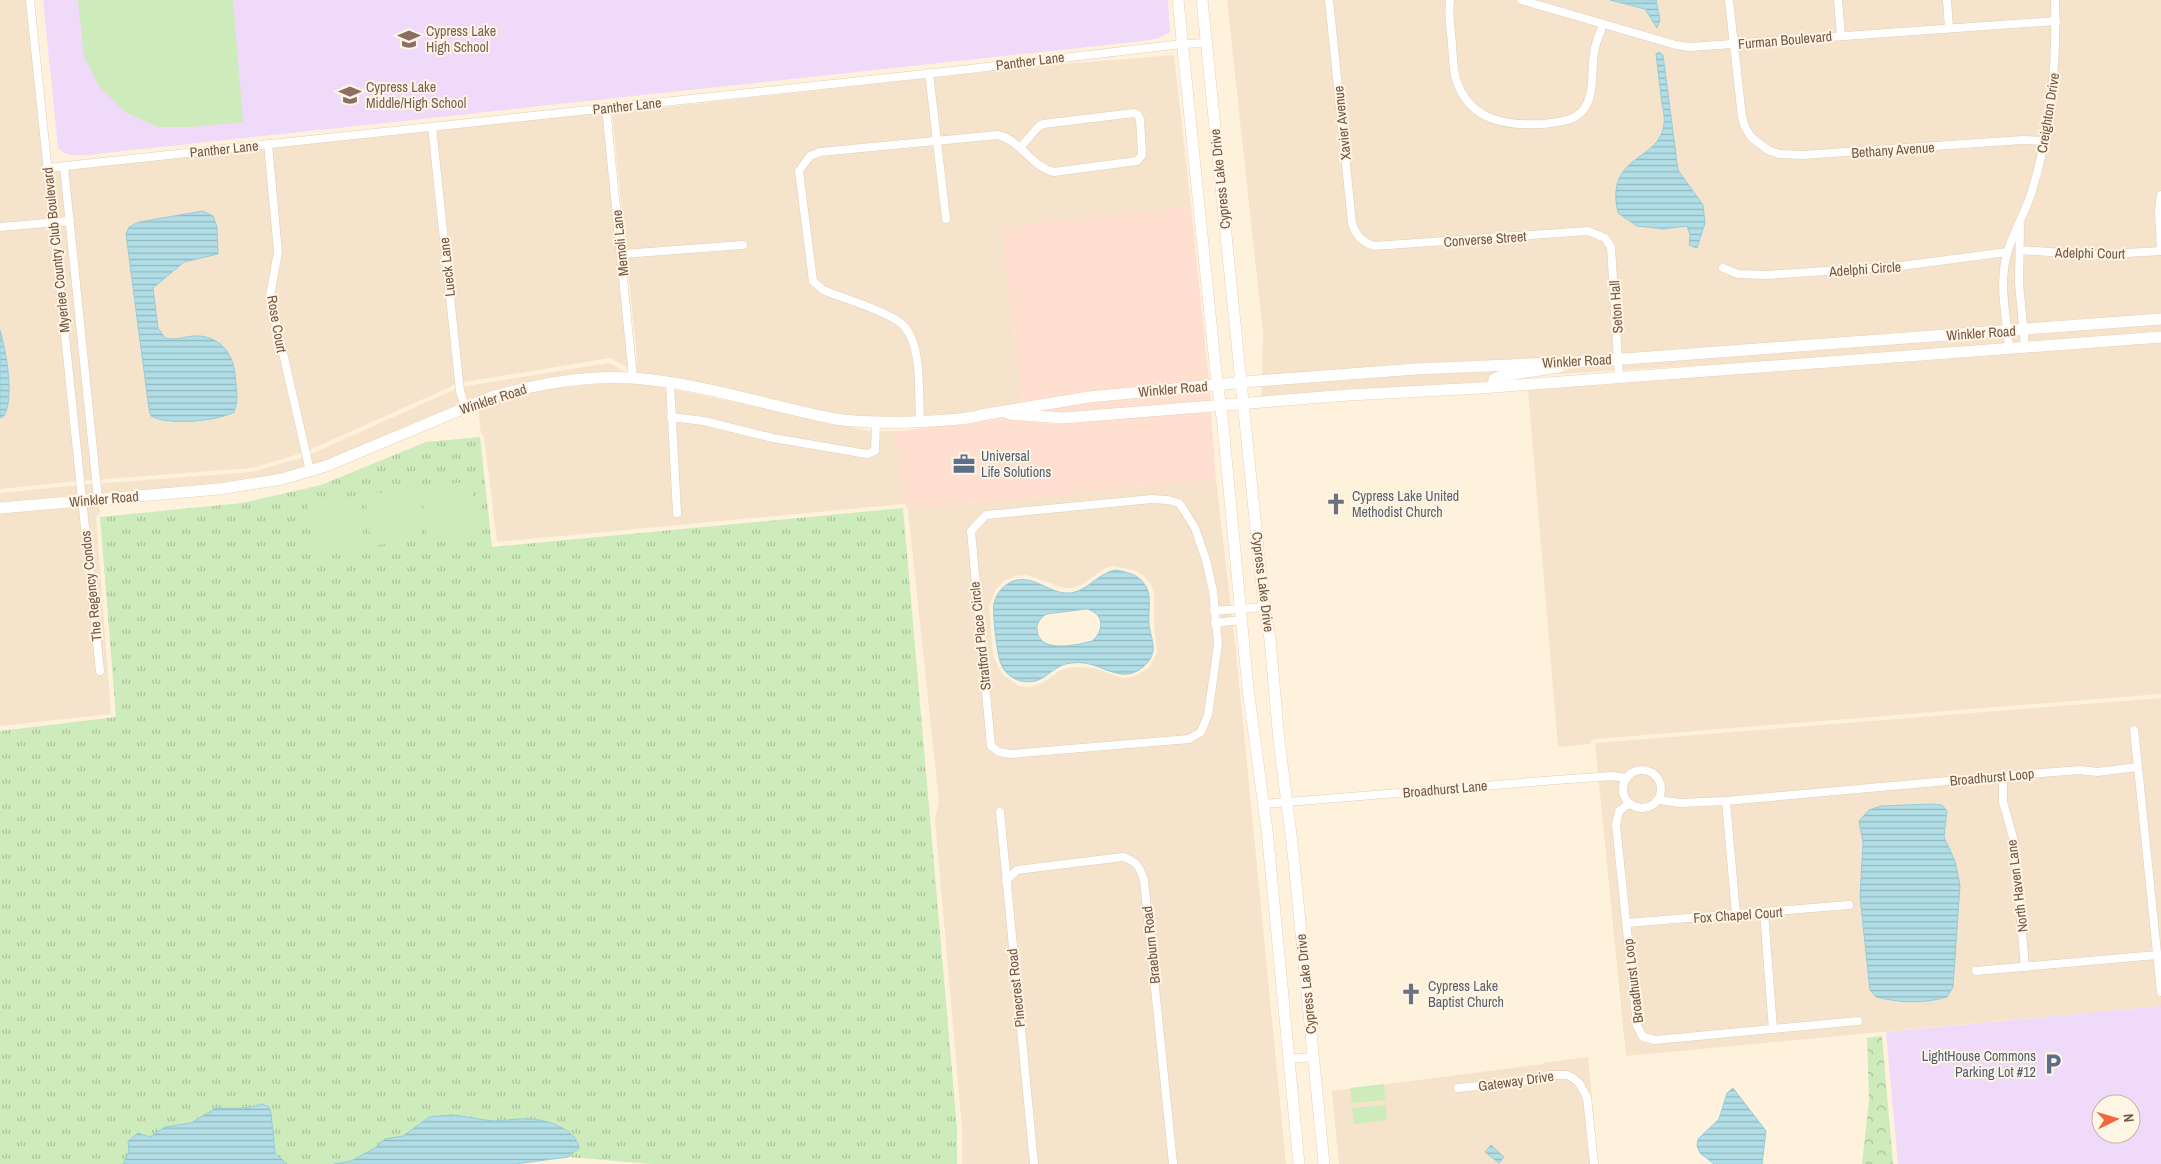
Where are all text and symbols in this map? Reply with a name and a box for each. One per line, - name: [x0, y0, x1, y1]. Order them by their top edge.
- place label: Cypress Lake High School: [426, 22, 496, 56]
- school or university icon: Cypress Lake High School: [396, 26, 422, 52]
- street label: Furman Boulevard: [1737, 27, 1833, 53]
- street label: Panther Lane: [995, 48, 1065, 74]
- street label: Creighton Drive: [2033, 72, 2063, 154]
- place label: Cypress Lake Middle/High School: [366, 78, 466, 112]
- school or university icon: Cypress Lake Middle/High School: [337, 82, 363, 108]
- street label: Xavier Avenue: [1329, 85, 1355, 161]
- street label: Panther Lane: [592, 93, 662, 119]
- street label: Cypress Lake Drive: [1206, 128, 1234, 230]
- street label: Panther Lane: [189, 136, 259, 162]
- street label: Bethany Avenue: [1851, 138, 1935, 162]
- street label: Myerlee Country Club Boulevard: [38, 167, 74, 333]
- street label: Memoli Lane: [608, 209, 632, 277]
- street label: Converse Street: [1443, 227, 1527, 251]
- street label: Lueck Lane: [435, 237, 459, 297]
- street label: Adelphi Court: [2054, 243, 2125, 263]
- street label: Adelphi Circle: [1827, 258, 1902, 281]
- street label: Seton Hall: [1605, 280, 1627, 334]
- street label: Rose Court: [263, 294, 291, 354]
- street label: Winkler Road: [1946, 322, 2016, 344]
- street label: Winkler Road: [1542, 350, 1612, 372]
- street label: Winkler Road: [1138, 377, 1208, 401]
- street label: Winkler Road: [457, 380, 529, 418]
- place label: Universal Life Solutions: [981, 447, 1051, 481]
- office icon: Universal Life Solutions: [951, 451, 977, 477]
- street label: Winkler Road: [69, 487, 139, 511]
- place label: Cypress Lake United Methodist Church: [1352, 487, 1459, 521]
- church icon: Cypress Lake United Methodist Church: [1323, 491, 1349, 517]
- street label: The Regency Condos: [76, 530, 106, 642]
- street label: Cypress Lake Drive: [1248, 531, 1278, 633]
- street label: Stratford Place Circle: [965, 581, 995, 691]
- street label: Broadhurst Loop: [1949, 764, 2035, 790]
- street label: Broadhurst Lane: [1402, 776, 1488, 802]
- street label: North Haven Lane: [2002, 839, 2032, 933]
- street label: Fox Chapel Court: [1693, 903, 1783, 927]
- street label: Braeburn Road: [1138, 905, 1164, 985]
- street label: Cypress Lake Drive: [1292, 933, 1320, 1035]
- street label: Broadhurst Loop: [1619, 938, 1647, 1024]
- street label: Pinecrest Road: [1003, 948, 1029, 1028]
- place label: Cypress Lake Baptist Church: [1428, 977, 1504, 1011]
- church icon: Cypress Lake Baptist Church: [1398, 981, 1424, 1007]
- place label: LightHouse Commons Parking Lot #12: [1922, 1047, 2036, 1081]
- parking icon: LightHouse Commons Parking Lot #12: [2040, 1051, 2066, 1077]
- street label: Gateway Drive: [1477, 1067, 1555, 1095]
- north arrow: [2091, 1094, 2141, 1144]
- text: N: [2120, 1113, 2138, 1123]

